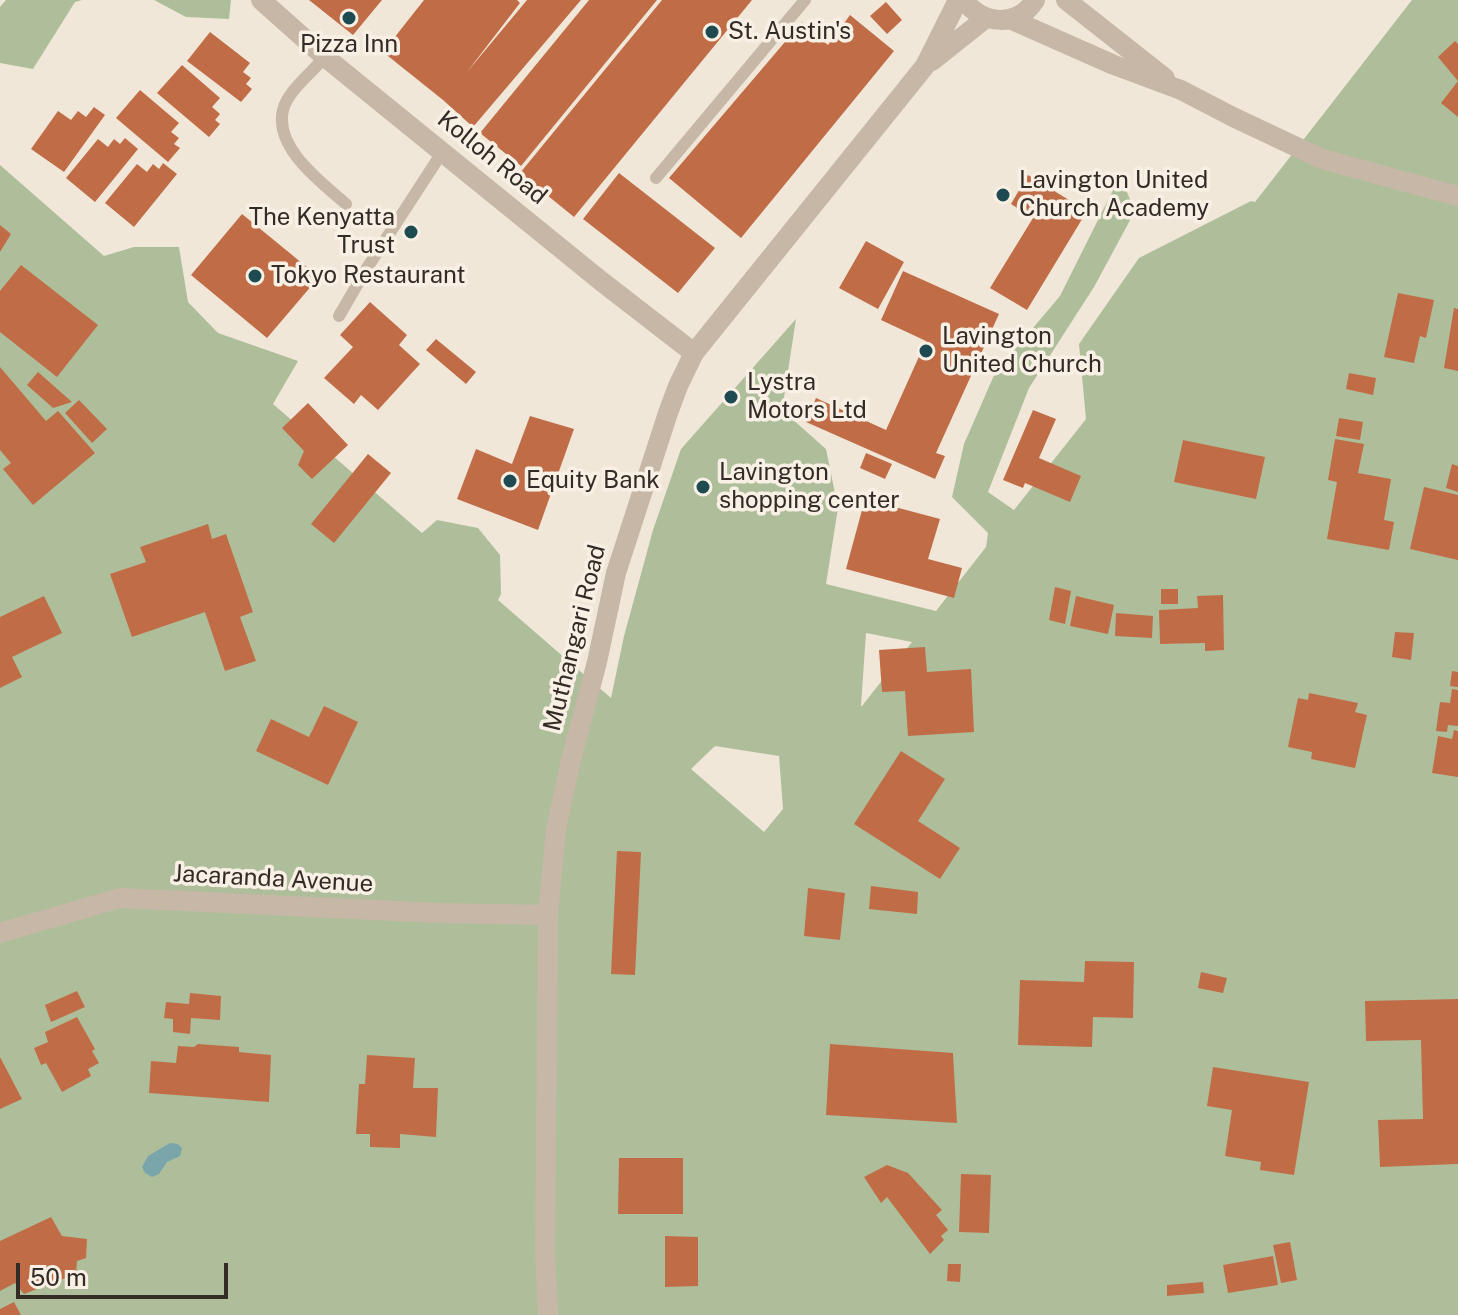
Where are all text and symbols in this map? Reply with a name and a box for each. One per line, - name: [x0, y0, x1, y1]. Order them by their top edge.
- marker: Pizza Inn: [340, 9, 358, 27]
- place label: St. Austin's: [728, 18, 851, 46]
- marker: St. Austin's: [703, 23, 721, 41]
- place label: Pizza Inn: [300, 31, 398, 59]
- street label: Kolloh Road: [431, 105, 553, 211]
- place label: Lavington United Church Academy: [1019, 167, 1209, 223]
- marker: Lavington United Church Academy: [994, 186, 1012, 204]
- place label: The Kenyatta Trust: [249, 204, 395, 260]
- marker: The Kenyatta Trust: [402, 223, 420, 241]
- place label: Tokyo Restaurant: [271, 262, 466, 290]
- marker: Tokyo Restaurant: [246, 267, 264, 285]
- place label: Lavington United Church: [942, 323, 1102, 379]
- marker: Lavington United Church: [917, 342, 935, 360]
- place label: Lystra Motors Ltd: [747, 369, 867, 425]
- marker: Lystra Motors Ltd: [722, 388, 740, 406]
- place label: Lavington shopping center: [719, 459, 900, 515]
- place label: Equity Bank: [526, 467, 660, 495]
- marker: Equity Bank: [501, 472, 519, 490]
- marker: Lavington shopping center: [694, 478, 712, 496]
- street label: Muthangari Road: [538, 542, 612, 734]
- street label: Jacaranda Avenue: [172, 859, 374, 899]
- scale bar: [20, 1247, 232, 1297]
- text: 50 m: [30, 1263, 87, 1291]

